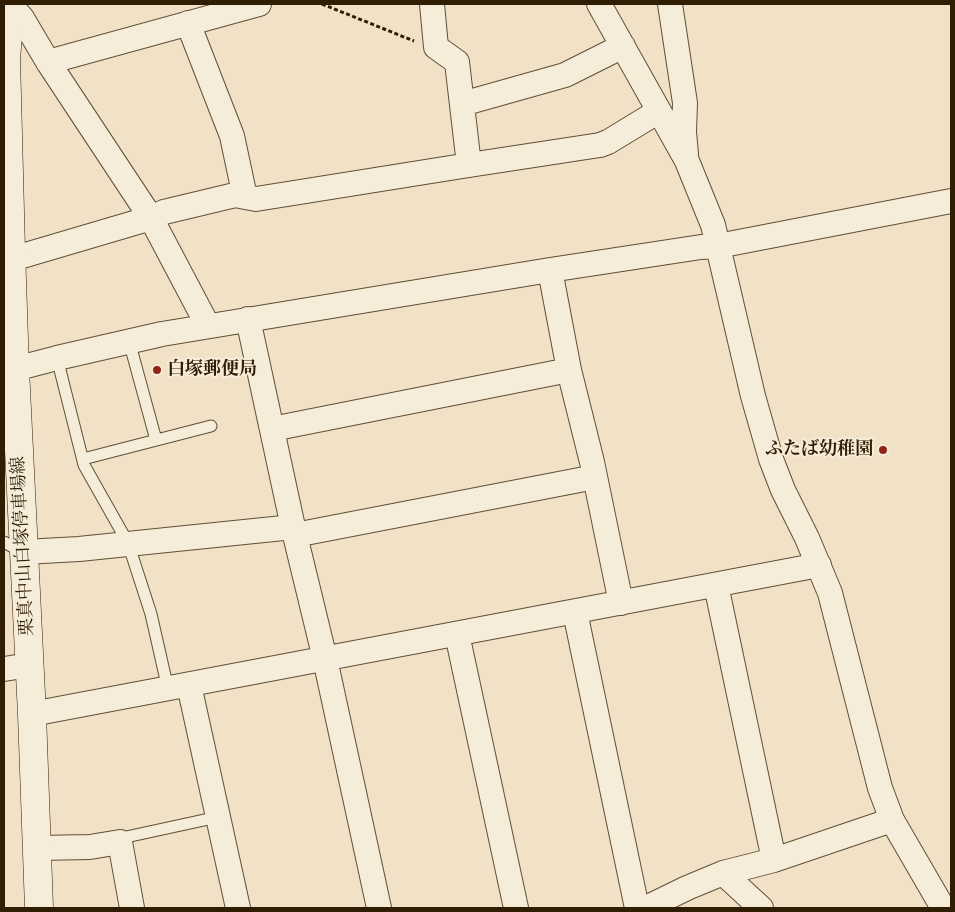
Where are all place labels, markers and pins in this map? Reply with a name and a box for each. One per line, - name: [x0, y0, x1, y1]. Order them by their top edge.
- place label: 白塚郵便局: [167, 359, 257, 381]
- marker: 白塚郵便局: [151, 364, 163, 376]
- place label: ふたば幼稚園: [765, 439, 873, 461]
- marker: ふたば幼稚園: [877, 444, 889, 456]

